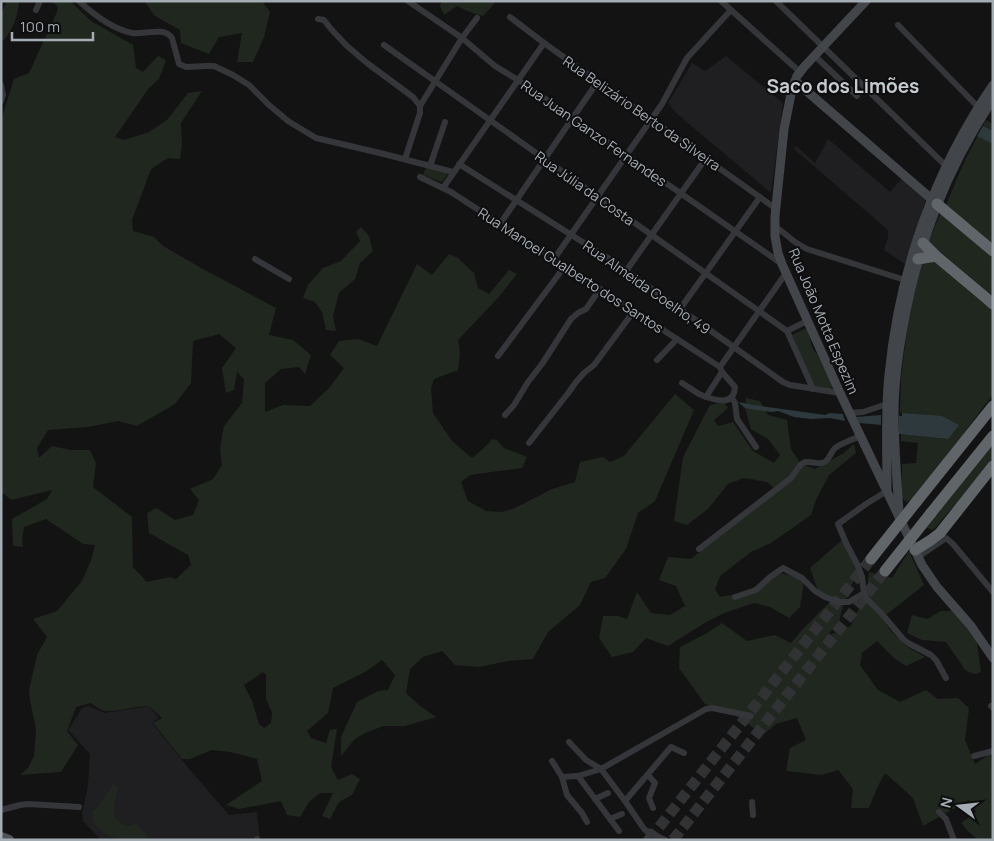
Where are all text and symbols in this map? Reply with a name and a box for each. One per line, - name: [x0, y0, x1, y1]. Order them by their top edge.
- scale bar: [12, 10, 94, 42]
- text: 100 m: [20, 16, 60, 37]
- street label: Rua Belizário Berto da Silveira: [559, 51, 725, 175]
- district label: Saco dos Limões: [767, 73, 919, 99]
- street label: Rua Juan Ganzo Fernandes: [517, 75, 671, 191]
- street label: Rua Júlia da Costa: [531, 147, 639, 229]
- street label: Rua Manoel Gualberto dos Santos: [475, 203, 667, 337]
- street label: Rua Almeida Coelho, 49: [580, 236, 714, 338]
- street label: Rua João Motta Espezim: [785, 245, 863, 397]
- north arrow: [934, 781, 984, 831]
- text: N: [935, 795, 956, 810]

